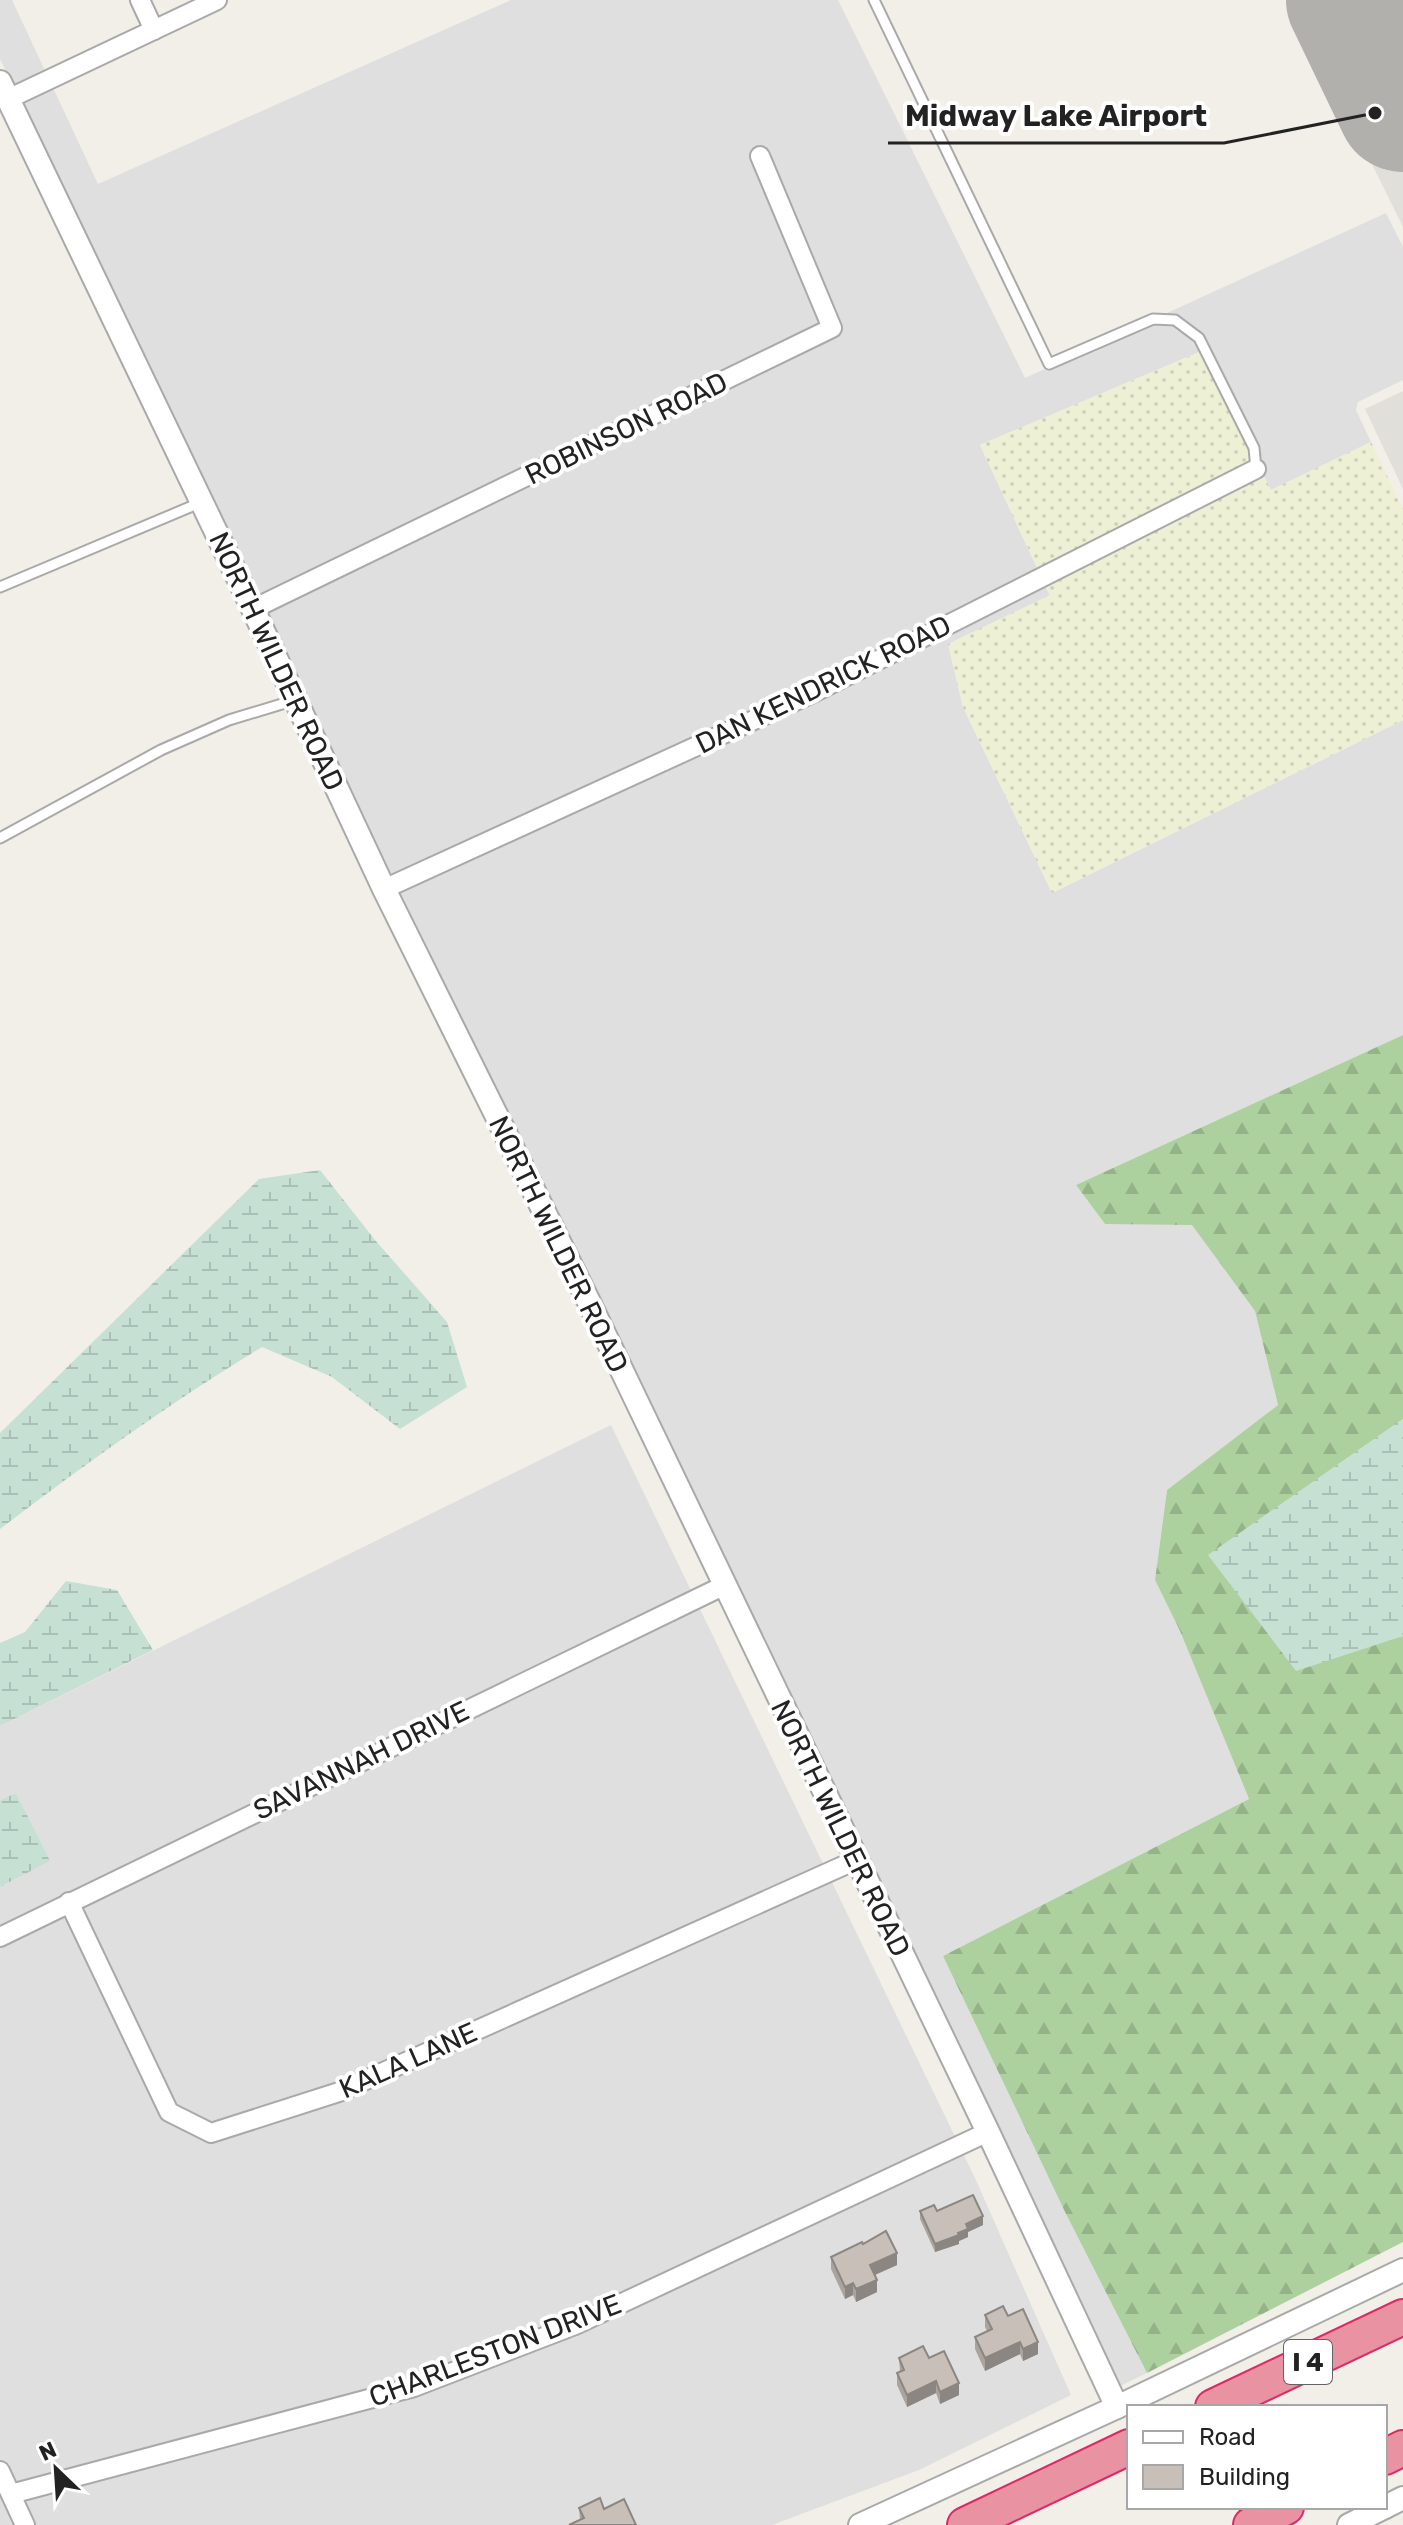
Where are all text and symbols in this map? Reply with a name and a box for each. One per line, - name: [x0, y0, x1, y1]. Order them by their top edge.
- callout: Midway Lake Airport: [888, 89, 1224, 143]
- text: Midway Lake Airport: [905, 98, 1207, 134]
- street label: ROBINSON ROAD: [520, 365, 733, 492]
- street label: NORTH WILDER ROAD: [202, 527, 351, 796]
- street label: DAN KENDRICK ROAD: [690, 608, 956, 761]
- street label: NORTH WILDER ROAD: [482, 1111, 635, 1378]
- street label: SAVANNAH DRIVE: [248, 1694, 474, 1827]
- street label: NORTH WILDER ROAD: [764, 1695, 917, 1962]
- street label: KALA LANE: [334, 2015, 482, 2105]
- street label: CHARLESTON DRIVE: [364, 2287, 626, 2414]
- road number: I 4: [1284, 2340, 1332, 2384]
- legend: [1127, 2405, 1387, 2509]
- text: Road: [1199, 2423, 1256, 2451]
- north arrow: [16, 2429, 96, 2509]
- text: N: [35, 2436, 61, 2467]
- text: Building: [1199, 2463, 1290, 2491]

